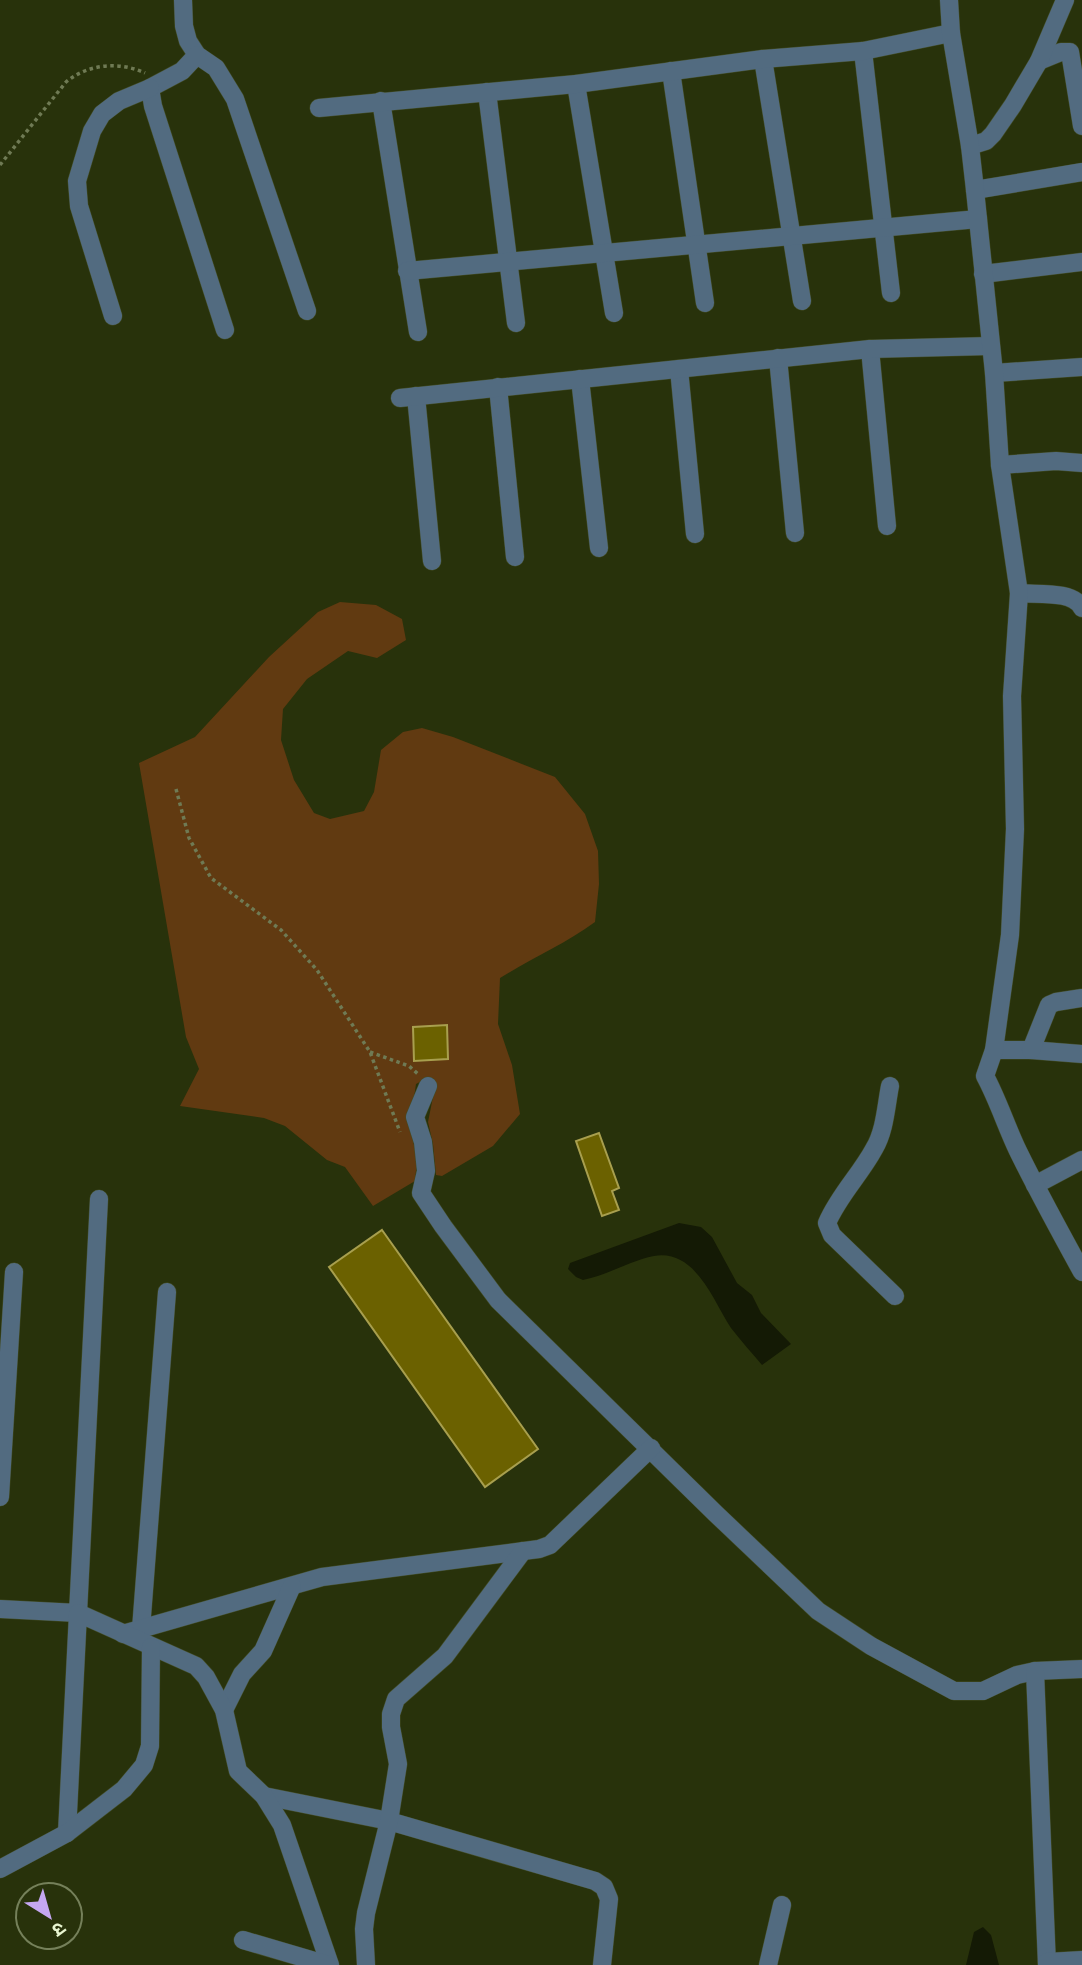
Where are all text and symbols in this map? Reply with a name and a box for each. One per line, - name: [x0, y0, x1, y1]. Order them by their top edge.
- north arrow: [14, 1881, 84, 1951]
- text: उ: [47, 1917, 68, 1940]

